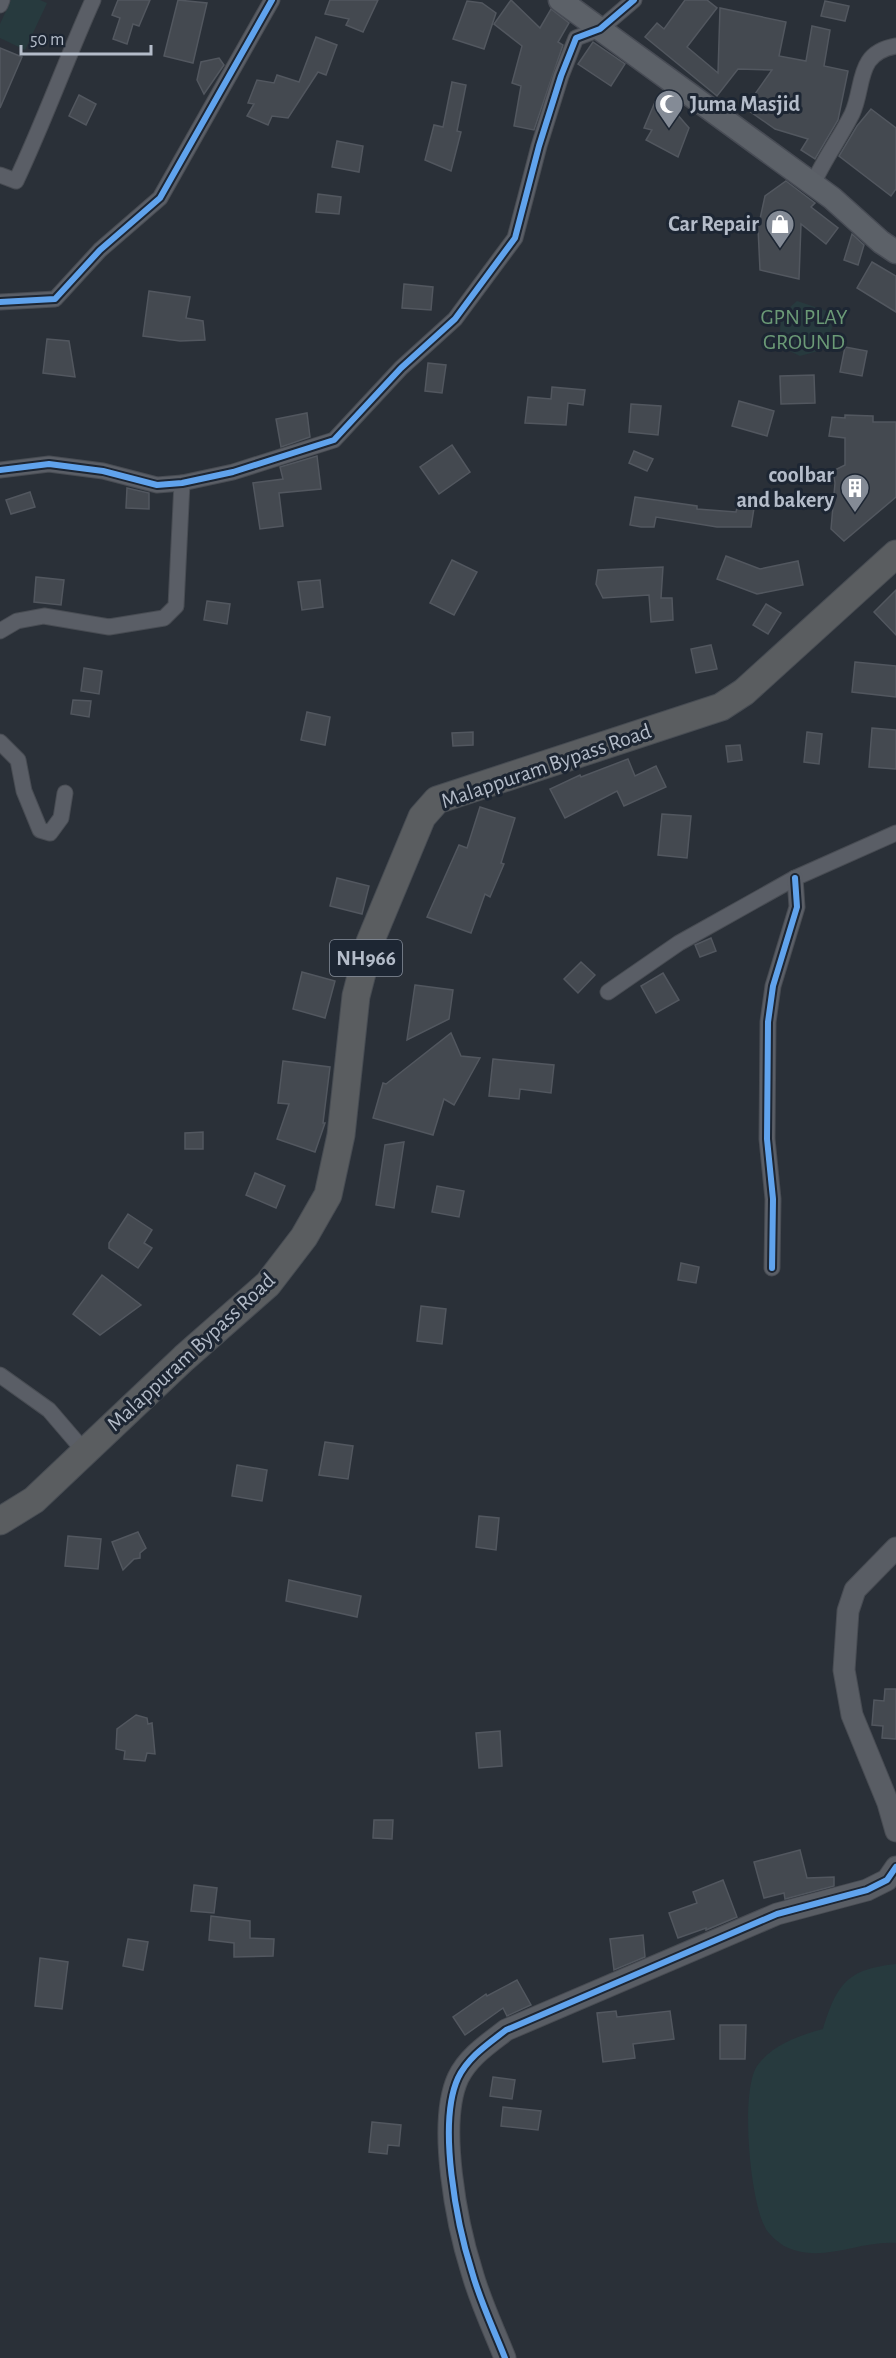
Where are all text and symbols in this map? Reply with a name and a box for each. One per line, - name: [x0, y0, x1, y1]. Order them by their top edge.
- scale bar: [21, 18, 152, 56]
- text: 50 m: [30, 31, 64, 49]
- mosque icon: Juma Masjid: [653, 88, 685, 130]
- place label: Juma Masjid: [690, 93, 801, 116]
- shop icon: Car Repair: [764, 208, 796, 250]
- place label: Car Repair: [668, 213, 759, 235]
- park label: GPN PLAY GROUND: [760, 306, 848, 353]
- place label: coolbar and bakery: [736, 464, 834, 512]
- building icon: coolbar and bakery: [839, 472, 871, 514]
- street label: Malappuram Bypass Road: [438, 720, 654, 812]
- road number: NH966: [330, 940, 402, 976]
- street label: Malappuram Bypass Road: [103, 1269, 279, 1435]

